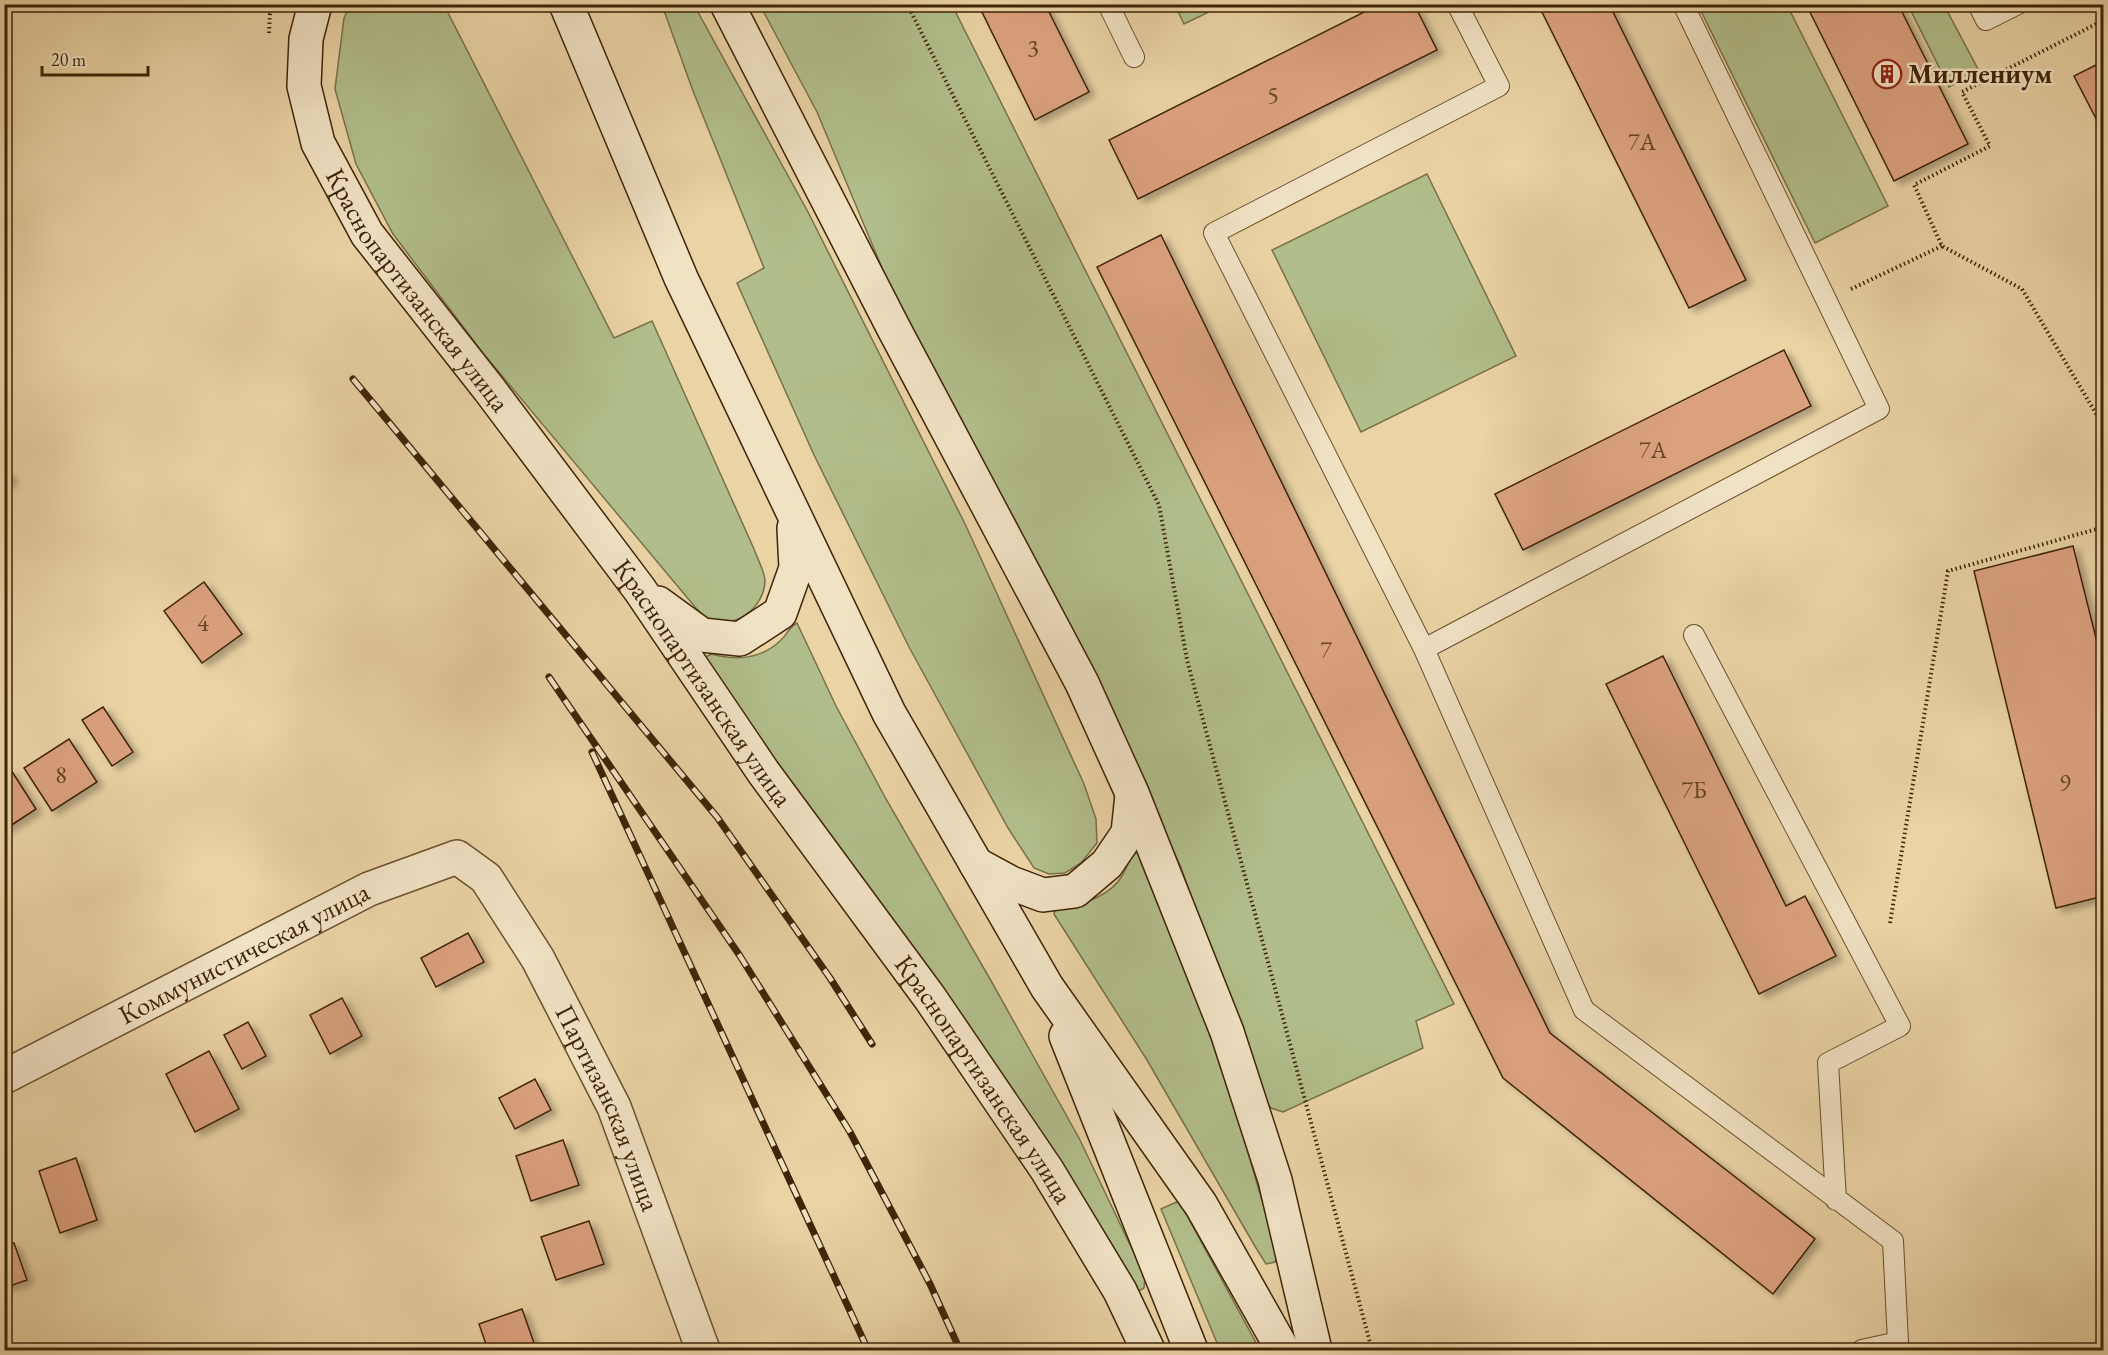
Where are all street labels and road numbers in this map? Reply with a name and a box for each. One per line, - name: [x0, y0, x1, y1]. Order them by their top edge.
- street label: Краснопартизанская улица: [318, 162, 518, 419]
- street label: Краснопартизанская улица: [606, 551, 801, 814]
- street label: Коммунистическая улица: [112, 874, 375, 1032]
- street label: Краснопартизанская улица: [887, 948, 1081, 1210]
- street label: Партизанская улица: [547, 999, 669, 1216]

